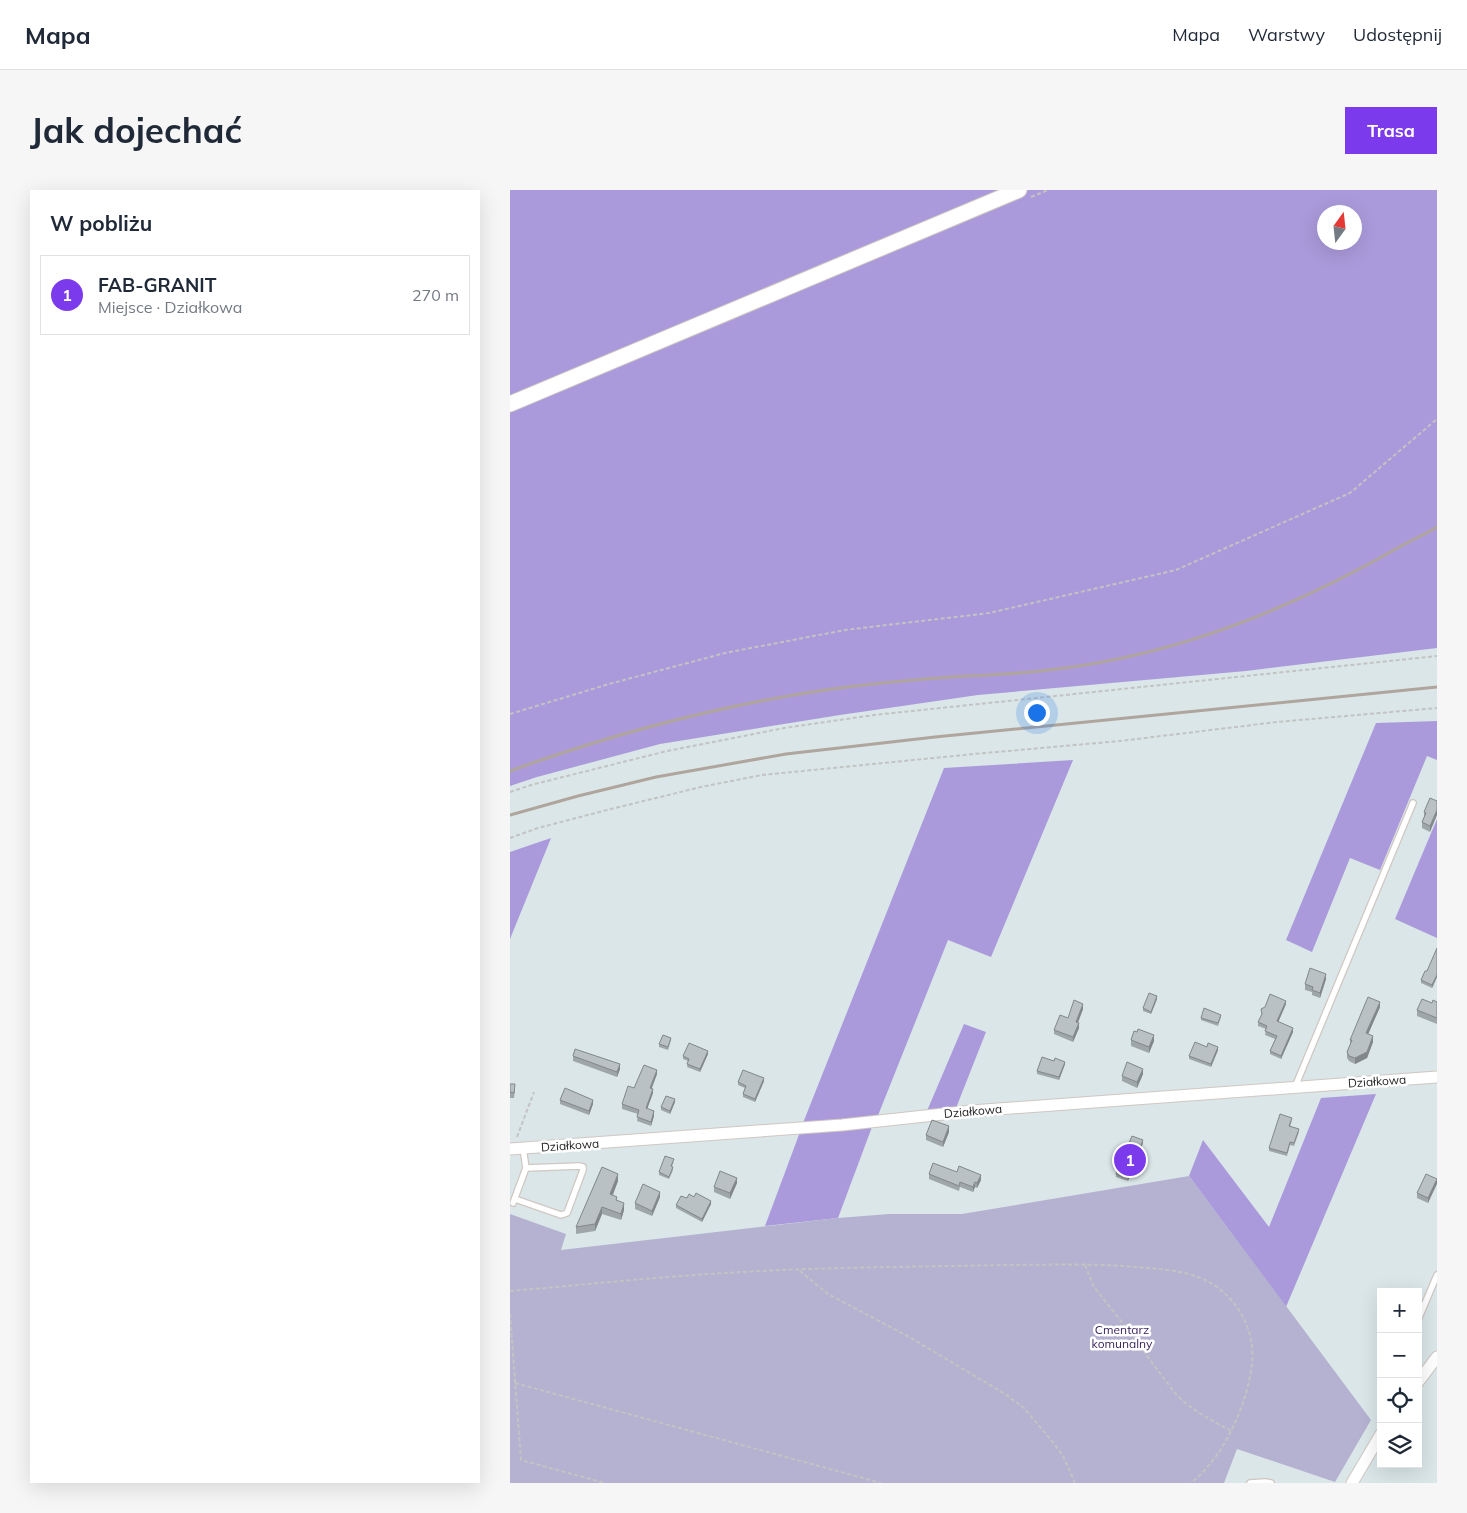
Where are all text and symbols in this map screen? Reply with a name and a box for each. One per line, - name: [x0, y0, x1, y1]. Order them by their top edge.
- text: Mapa: [25, 20, 91, 50]
- text: Mapa: [1172, 23, 1220, 46]
- text: Warstwy: [1248, 23, 1325, 46]
- text: Udostępnij: [1353, 23, 1442, 46]
- button: Trasa: [1345, 107, 1437, 154]
- text: Jak dojechać: [30, 108, 242, 152]
- north arrow: [1317, 205, 1362, 250]
- text: W pobliżu: [50, 210, 152, 236]
- text: FAB-GRANIT: [98, 273, 216, 297]
- text: 1: [62, 285, 72, 305]
- text: 270 m: [412, 285, 459, 305]
- text: Miejsce · Działkowa: [98, 297, 242, 317]
- your location: [1024, 700, 1050, 726]
- street label: Działkowa: [1347, 1071, 1407, 1091]
- street label: Działkowa: [943, 1101, 1003, 1121]
- street label: Działkowa: [540, 1135, 600, 1155]
- pin: 1: [1114, 1141, 1146, 1179]
- map controls: [1377, 1288, 1422, 1468]
- button: +: [1377, 1288, 1422, 1333]
- park label: Cmentarz komunalny: [1092, 1322, 1153, 1351]
- button: −: [1377, 1333, 1422, 1378]
- button: locate: [1377, 1378, 1422, 1423]
- button: layers: [1377, 1423, 1422, 1468]

